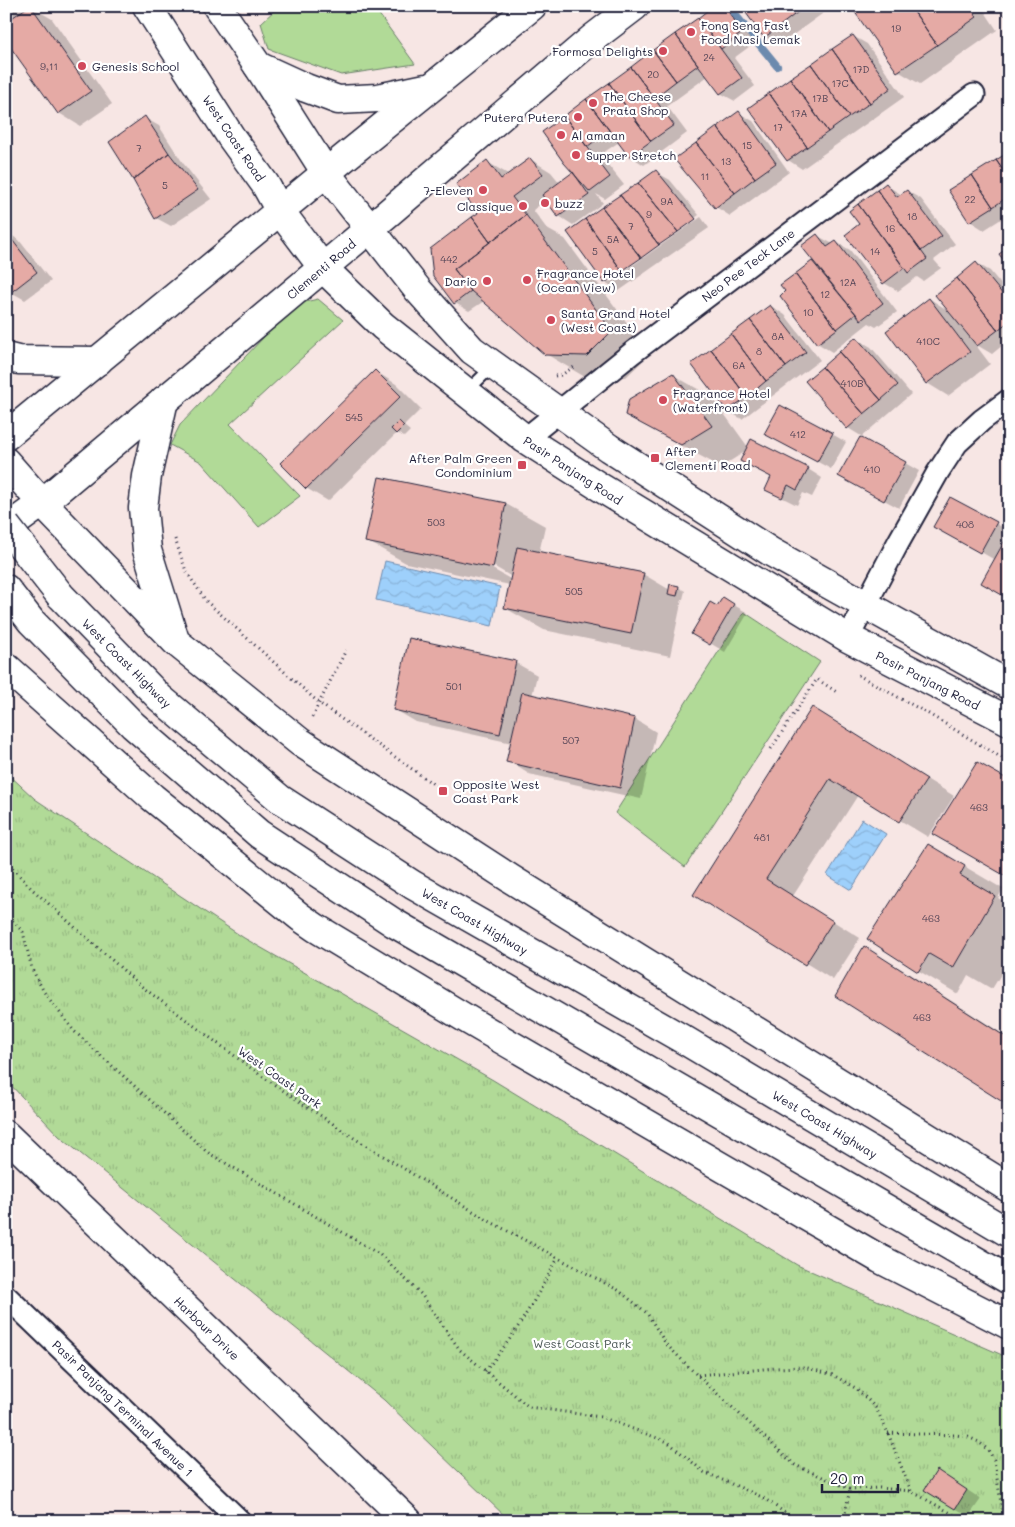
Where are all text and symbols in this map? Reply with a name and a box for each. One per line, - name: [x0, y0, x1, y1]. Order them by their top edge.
- place label: Fong Seng Fast Food Nasi Lemak: [701, 17, 800, 47]
- house number: 19: [891, 21, 901, 35]
- marker: Fong Seng Fast Food Nasi Lemak: [685, 26, 697, 38]
- place label: Formosa Delights: [552, 43, 653, 59]
- marker: Formosa Delights: [657, 45, 669, 57]
- house number: 24: [703, 50, 715, 64]
- place label: Genesis School: [92, 58, 179, 74]
- house number: 9,11: [40, 59, 58, 73]
- marker: Genesis School: [76, 60, 88, 72]
- house number: 17D: [853, 62, 870, 76]
- house number: 20: [647, 67, 659, 81]
- house number: 17C: [831, 76, 849, 90]
- place label: The Cheese Prata Shop: [603, 88, 671, 118]
- house number: 17B: [812, 91, 828, 105]
- street label: West Coast Road: [199, 92, 269, 185]
- marker: The Cheese Prata Shop: [587, 97, 599, 109]
- house number: 17A: [791, 106, 808, 120]
- place label: Putera Putera: [484, 109, 568, 125]
- marker: Putera Putera: [572, 111, 584, 123]
- house number: 17: [773, 120, 783, 134]
- place label: Al amaan: [571, 127, 625, 143]
- marker: Al amaan: [555, 129, 567, 141]
- house number: 15: [742, 138, 752, 152]
- house number: 7: [136, 141, 142, 155]
- place label: Supper Stretch: [586, 147, 676, 163]
- marker: Supper Stretch: [570, 149, 582, 161]
- house number: 13: [721, 154, 731, 168]
- house number: 11: [701, 169, 709, 183]
- house number: 5: [162, 178, 168, 192]
- place label: 7-Eleven: [424, 182, 473, 198]
- marker: 7-Eleven: [477, 184, 489, 196]
- house number: 22: [964, 192, 976, 206]
- house number: 9A: [661, 194, 673, 208]
- place label: buzz: [555, 195, 583, 211]
- marker: buzz: [539, 197, 551, 209]
- place label: Classique: [457, 198, 513, 214]
- marker: Classique: [517, 200, 529, 212]
- house number: 9: [646, 207, 652, 221]
- house number: 18: [907, 209, 917, 223]
- house number: 7: [628, 219, 634, 233]
- house number: 16: [885, 221, 895, 235]
- street label: Neo Pee Teck Lane: [698, 225, 798, 305]
- house number: 5A: [607, 232, 619, 246]
- street label: Clementi Road: [283, 235, 359, 303]
- house number: 5: [592, 244, 598, 258]
- house number: 14: [870, 244, 880, 258]
- house number: 442: [440, 252, 458, 266]
- place label: Fragrance Hotel (Ocean View): [537, 265, 634, 295]
- place label: Dario: [444, 273, 477, 289]
- marker: Fragrance Hotel (Ocean View): [521, 274, 533, 286]
- marker: Dario: [481, 275, 493, 287]
- house number: 12A: [840, 275, 857, 289]
- house number: 12: [820, 287, 830, 301]
- place label: Santa Grand Hotel (West Coast): [561, 305, 670, 335]
- house number: 10: [803, 305, 813, 319]
- marker: Santa Grand Hotel (West Coast): [545, 314, 557, 326]
- house number: 8A: [772, 329, 785, 343]
- house number: 410C: [916, 334, 940, 348]
- house number: 8: [756, 344, 762, 358]
- house number: 6A: [733, 358, 746, 372]
- house number: 410B: [841, 376, 863, 390]
- place label: Fragrance Hotel (Waterfront): [673, 385, 770, 415]
- marker: Fragrance Hotel (Waterfront): [657, 394, 669, 406]
- house number: 545: [345, 410, 363, 424]
- house number: 412: [790, 427, 806, 441]
- street label: Pasir Panjang Road: [521, 432, 626, 508]
- place label: After Clementi Road: [665, 443, 751, 473]
- place label: After Palm Green Condominium: [409, 450, 512, 480]
- marker: After Clementi Road: [649, 452, 661, 464]
- marker: After Palm Green Condominium: [516, 459, 528, 471]
- house number: 410: [864, 462, 880, 476]
- house number: 503: [427, 515, 445, 529]
- house number: 408: [956, 517, 974, 531]
- house number: 505: [565, 584, 583, 598]
- street label: West Coast Highway: [79, 615, 175, 711]
- street label: Pasir Panjang Road: [873, 647, 983, 713]
- house number: 501: [446, 679, 462, 693]
- house number: 507: [562, 733, 580, 747]
- place label: Opposite West Coast Park: [453, 776, 540, 806]
- marker: Opposite West Coast Park: [437, 785, 449, 797]
- house number: 463: [970, 800, 988, 814]
- house number: 481: [754, 830, 770, 844]
- street label: West Coast Highway: [419, 884, 531, 958]
- house number: 463: [922, 911, 940, 925]
- house number: 463: [913, 1010, 931, 1024]
- street label: West Coast Park: [235, 1042, 325, 1112]
- street label: West Coast Highway: [769, 1086, 881, 1162]
- street label: Harbour Drive: [171, 1293, 243, 1363]
- park label: West Coast Park: [533, 1335, 631, 1351]
- street label: Pasir Panjang Terminal Avenue 1: [49, 1336, 197, 1480]
- scale bar: [822, 1462, 899, 1494]
- text: 20 m: [830, 1468, 864, 1488]

